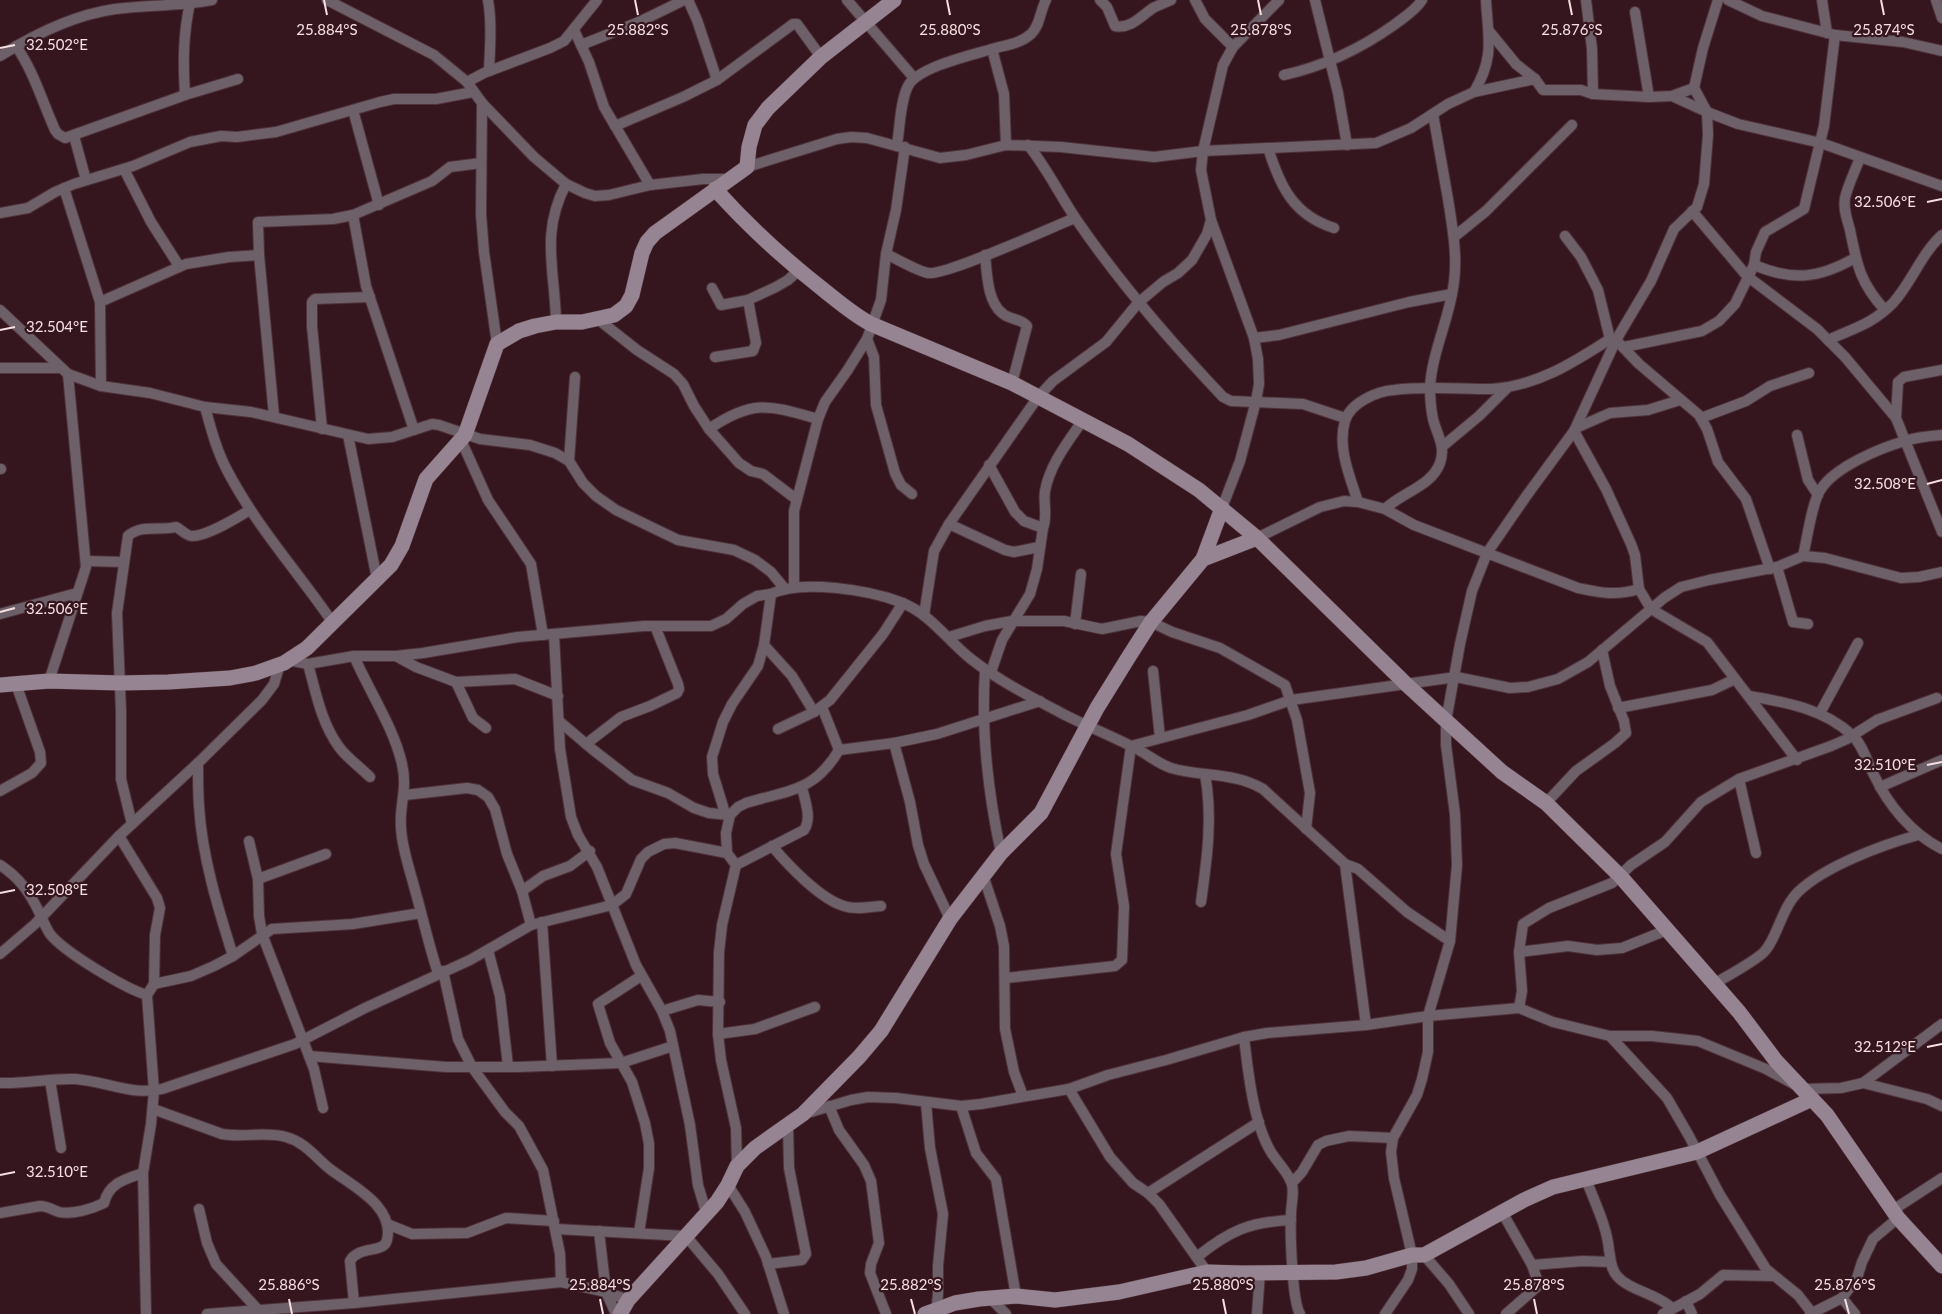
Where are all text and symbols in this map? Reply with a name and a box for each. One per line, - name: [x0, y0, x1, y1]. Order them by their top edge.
- text: 25.884°S: [296, 20, 358, 38]
- text: 25.882°S: [607, 20, 669, 38]
- text: 25.880°S: [919, 20, 981, 38]
- text: 25.878°S: [1230, 20, 1292, 38]
- text: 25.876°S: [1541, 20, 1603, 38]
- text: 25.874°S: [1853, 20, 1915, 38]
- text: 32.502°E: [26, 35, 88, 53]
- text: 32.506°E: [1854, 192, 1916, 210]
- text: 32.504°E: [26, 317, 88, 335]
- text: 32.508°E: [1854, 474, 1916, 492]
- text: 32.506°E: [26, 599, 88, 617]
- text: 32.510°E: [1854, 755, 1916, 773]
- text: 32.508°E: [26, 880, 88, 898]
- text: 32.512°E: [1854, 1037, 1916, 1055]
- text: 32.510°E: [26, 1162, 88, 1180]
- text: 25.886°S: [258, 1275, 320, 1293]
- text: 25.884°S: [569, 1275, 631, 1293]
- text: 25.882°S: [880, 1275, 942, 1293]
- text: 25.880°S: [1192, 1275, 1254, 1293]
- text: 25.878°S: [1503, 1275, 1565, 1293]
- text: 25.876°S: [1814, 1275, 1876, 1293]

